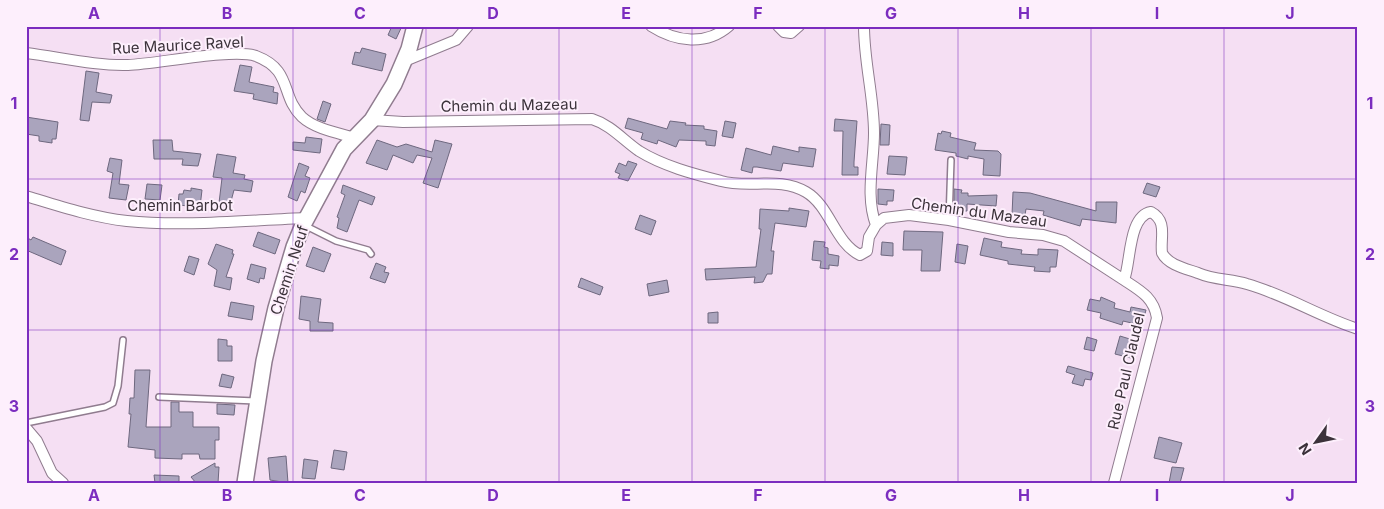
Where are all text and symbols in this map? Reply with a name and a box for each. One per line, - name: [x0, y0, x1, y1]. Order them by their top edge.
- text: A: [88, 3, 100, 23]
- text: B: [222, 3, 232, 23]
- text: C: [354, 3, 366, 23]
- text: D: [487, 3, 499, 23]
- text: E: [621, 3, 631, 23]
- text: F: [753, 3, 763, 23]
- text: G: [885, 3, 897, 23]
- text: H: [1018, 3, 1030, 23]
- text: I: [1155, 3, 1159, 23]
- text: J: [1285, 3, 1295, 23]
- street label: Rue Maurice Ravel: [112, 32, 244, 58]
- text: 1: [11, 93, 17, 113]
- text: 1: [1367, 93, 1373, 113]
- street label: Chemin du Mazeau: [440, 94, 578, 116]
- street label: Chemin du Mazeau: [910, 193, 1048, 231]
- street label: Chemin Barbot: [127, 196, 233, 215]
- street label: Chemin Neuf: [266, 222, 313, 317]
- text: 2: [9, 244, 19, 264]
- text: 2: [1365, 244, 1375, 264]
- street label: Rue Paul Claudel: [1103, 311, 1149, 431]
- text: 3: [9, 396, 19, 416]
- text: 3: [1365, 396, 1375, 416]
- north arrow: [1292, 416, 1342, 466]
- text: N: [1295, 440, 1315, 458]
- text: A: [88, 485, 100, 505]
- text: B: [222, 485, 232, 505]
- text: C: [354, 485, 366, 505]
- text: D: [487, 485, 499, 505]
- text: E: [621, 485, 631, 505]
- text: F: [753, 485, 763, 505]
- text: G: [885, 485, 897, 505]
- text: H: [1018, 485, 1030, 505]
- text: I: [1155, 485, 1159, 505]
- text: J: [1285, 485, 1295, 505]

